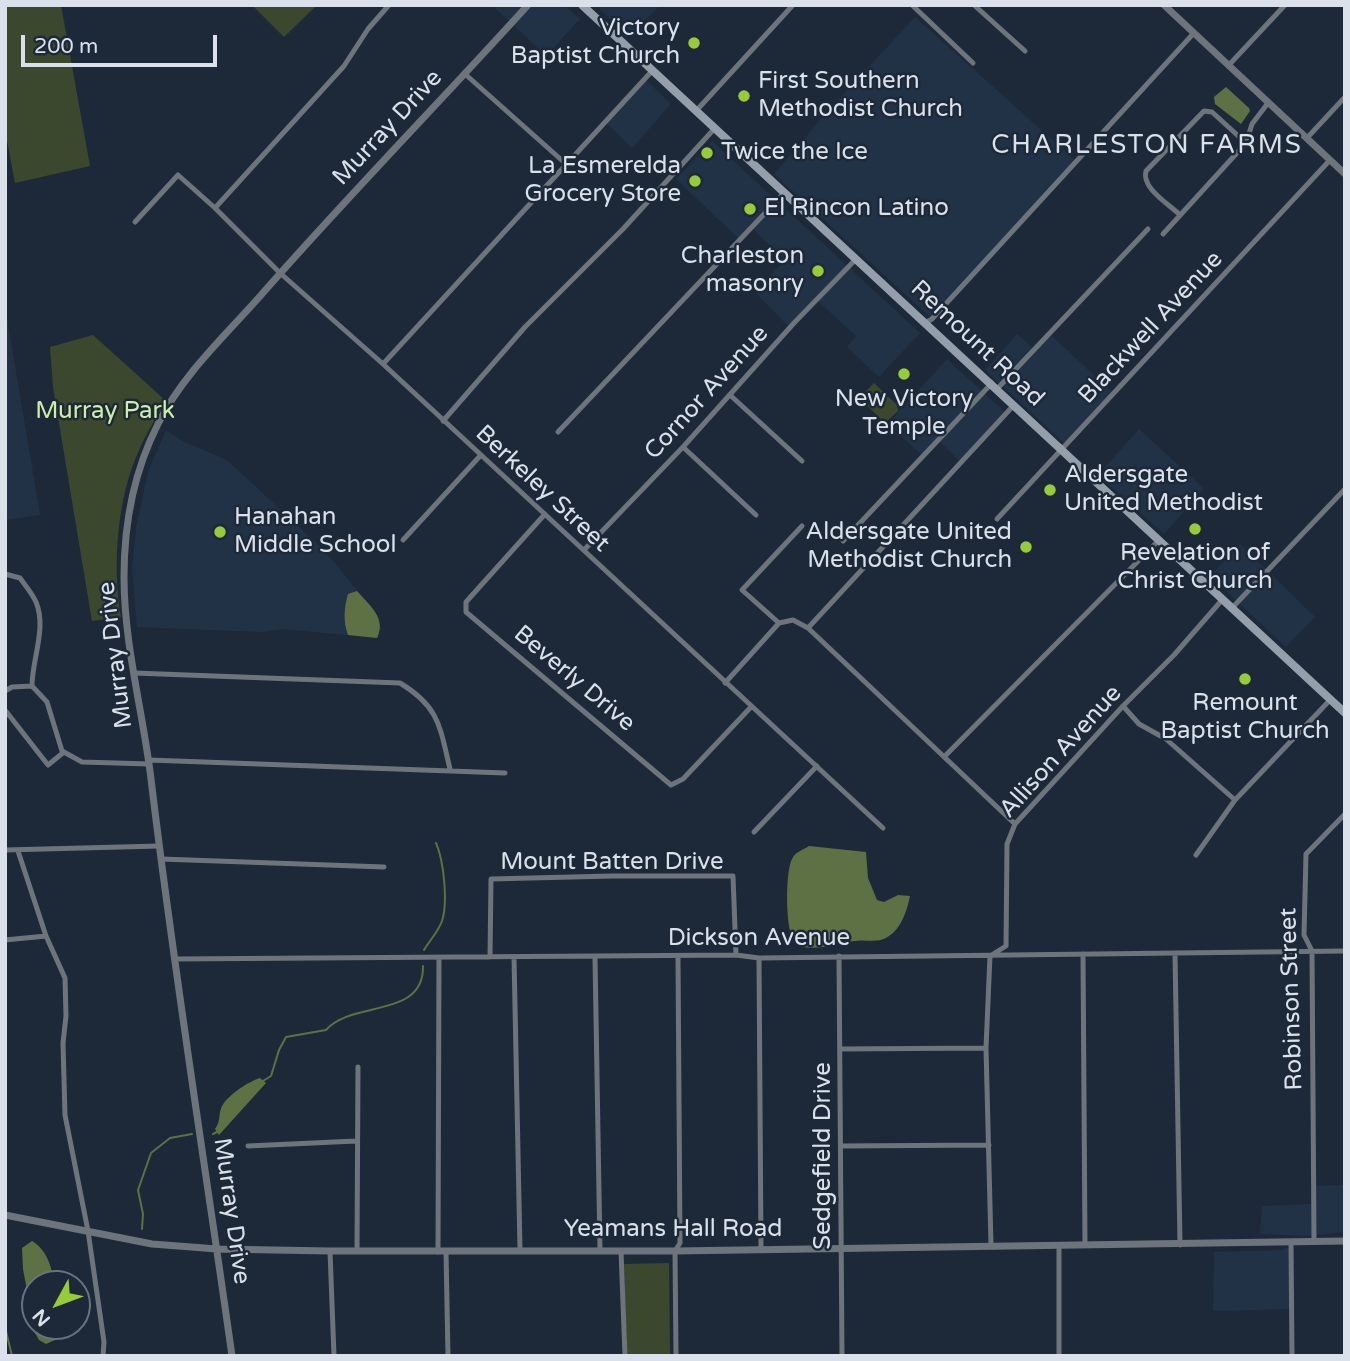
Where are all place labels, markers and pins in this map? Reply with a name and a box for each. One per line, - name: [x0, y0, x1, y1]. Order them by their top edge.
- place label: Victory Baptist Church: [511, 15, 680, 71]
- marker: Victory Baptist Church: [686, 35, 702, 51]
- place label: First Southern Methodist Church: [758, 68, 963, 124]
- marker: First Southern Methodist Church: [736, 88, 752, 104]
- place label: Twice the Ice: [721, 139, 868, 167]
- marker: Twice the Ice: [699, 145, 715, 161]
- place label: La Esmerelda Grocery Store: [525, 153, 681, 209]
- marker: La Esmerelda Grocery Store: [687, 173, 703, 189]
- place label: El Rincon Latino: [764, 195, 949, 223]
- marker: El Rincon Latino: [742, 201, 758, 217]
- place label: Charleston masonry: [681, 243, 804, 299]
- marker: Charleston masonry: [810, 263, 826, 279]
- marker: New Victory Temple: [896, 366, 912, 382]
- place label: New Victory Temple: [835, 386, 973, 442]
- place label: Aldersgate United Methodist: [1064, 462, 1263, 518]
- marker: Aldersgate United Methodist: [1042, 482, 1058, 498]
- place label: Hanahan Middle School: [234, 504, 396, 560]
- place label: Aldersgate United Methodist Church: [806, 519, 1012, 575]
- marker: Revelation of Christ Church: [1187, 521, 1203, 537]
- marker: Hanahan Middle School: [212, 524, 228, 540]
- marker: Aldersgate United Methodist Church: [1018, 539, 1034, 555]
- place label: Revelation of Christ Church: [1117, 540, 1273, 596]
- marker: Remount Baptist Church: [1237, 671, 1253, 687]
- place label: Remount Baptist Church: [1160, 690, 1330, 746]

